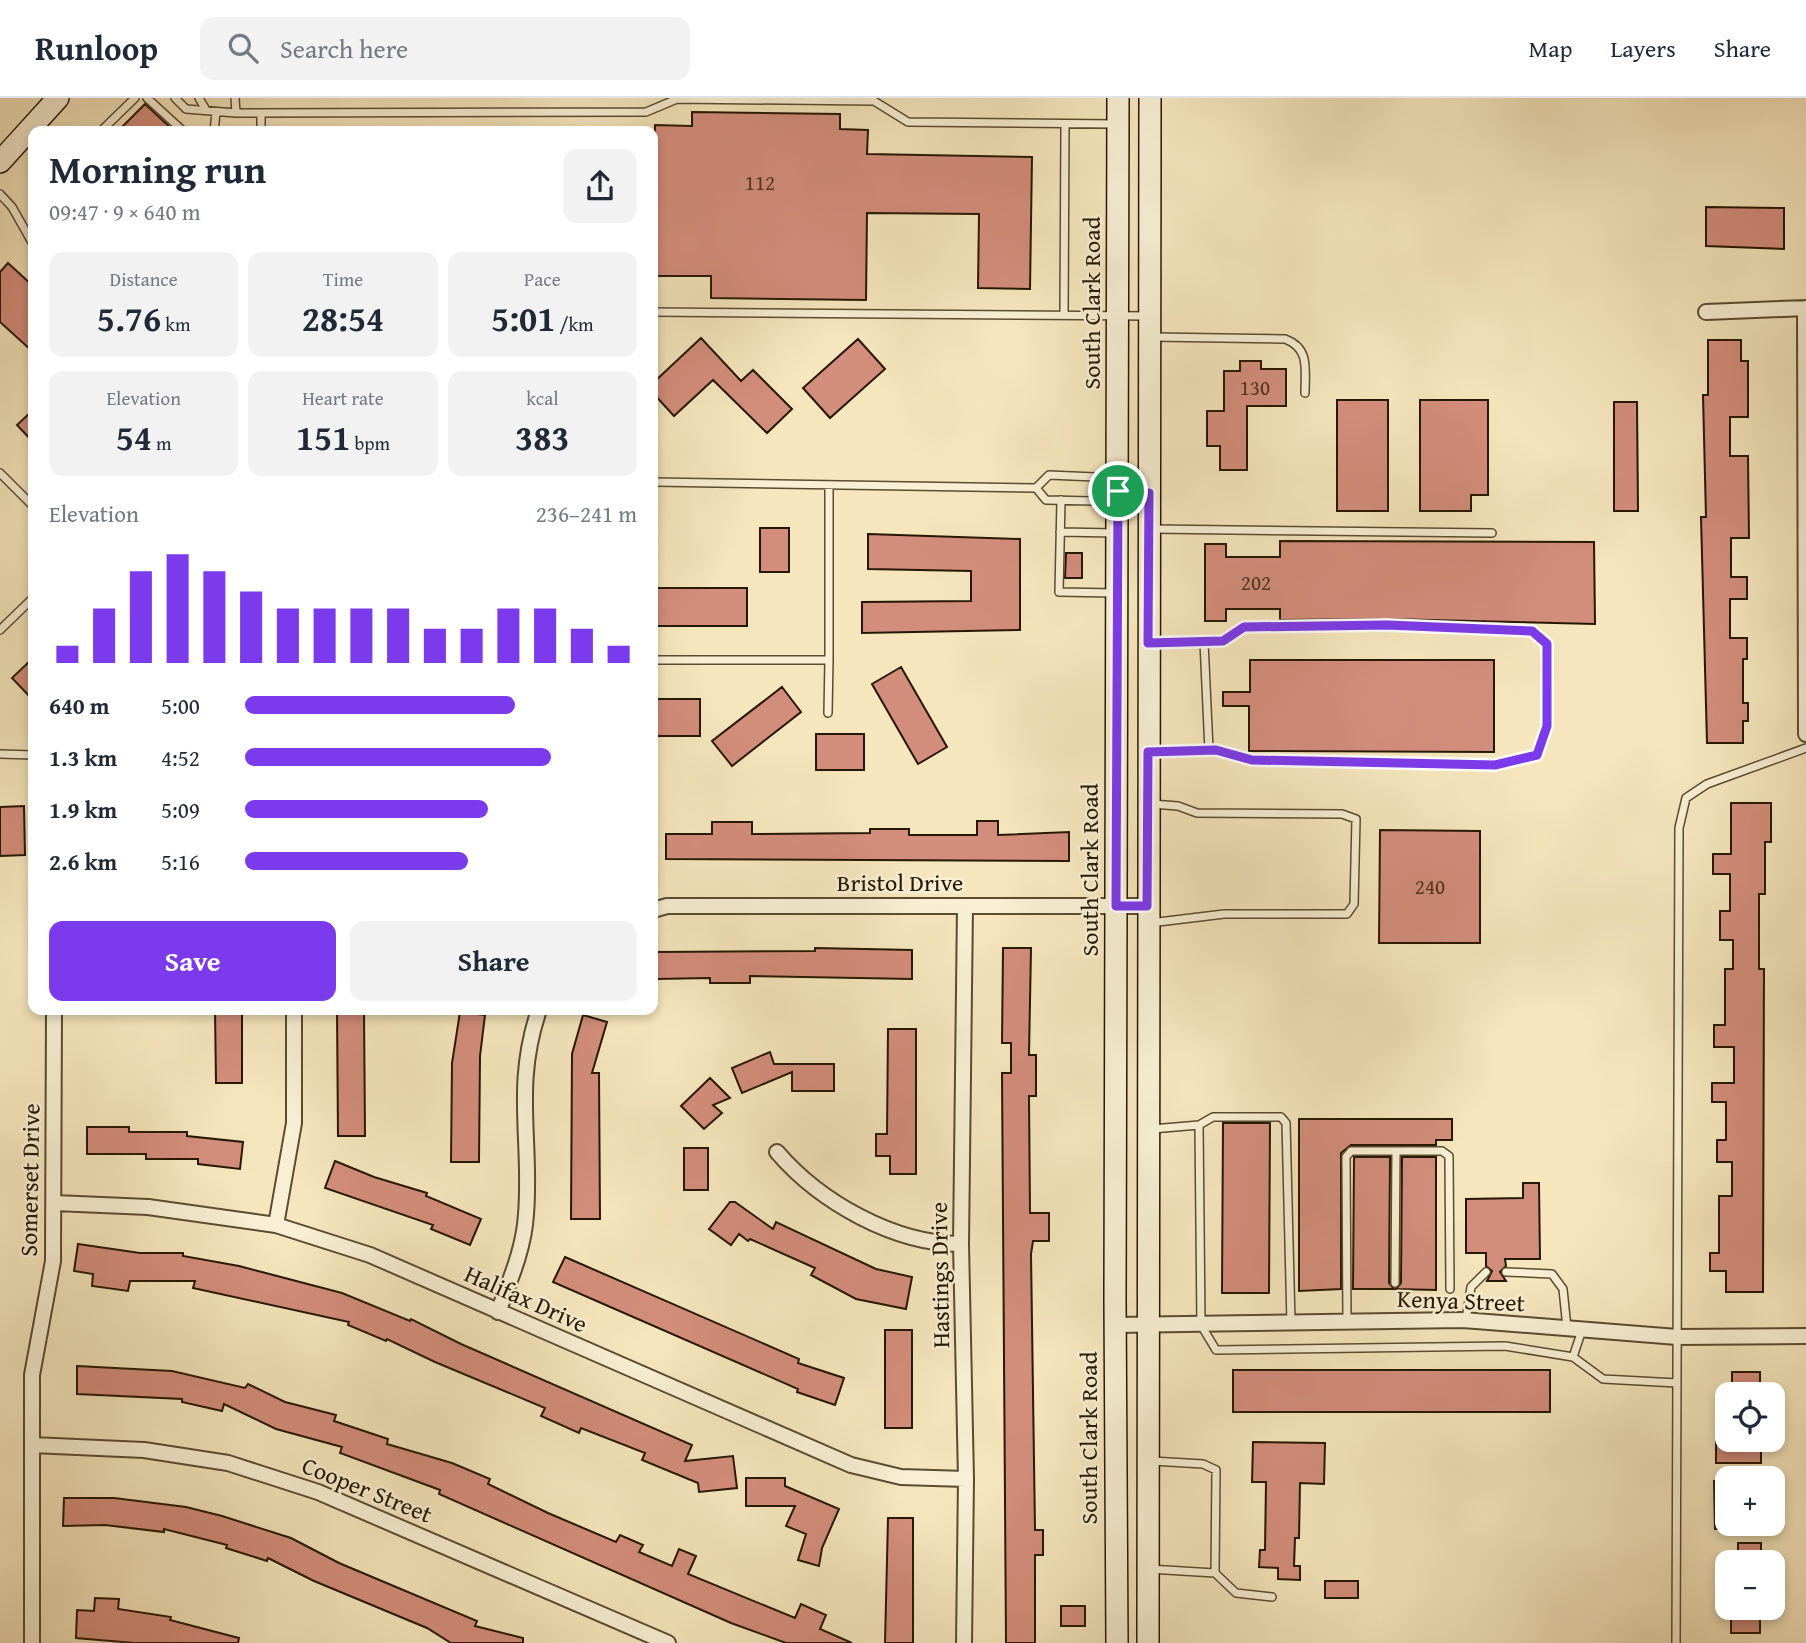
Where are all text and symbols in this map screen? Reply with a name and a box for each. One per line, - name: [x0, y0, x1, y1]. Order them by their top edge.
- search box: [200, 17, 690, 80]
- text: Runloop: [35, 24, 158, 72]
- icon: search: [224, 29, 262, 67]
- text: Search here: [280, 29, 408, 68]
- text: Map: [1529, 31, 1572, 66]
- text: Layers: [1610, 31, 1676, 66]
- text: Share: [1714, 31, 1771, 66]
- text: Morning run: [49, 141, 266, 197]
- button: share: [563, 149, 637, 223]
- house number: 112: [745, 167, 775, 198]
- text: 09:47 · 9 × 640 m: [49, 195, 201, 228]
- street label: South Clark Road: [1074, 216, 1109, 389]
- text: Distance: [110, 265, 178, 293]
- text: Time: [323, 265, 363, 293]
- text: Pace: [524, 265, 561, 293]
- text: 5.76: [97, 293, 161, 344]
- text: 28:54: [302, 293, 384, 344]
- text: 5:01: [491, 293, 555, 344]
- text: km: [161, 310, 190, 338]
- text: /km: [555, 310, 594, 338]
- house number: 130: [1240, 372, 1270, 403]
- text: Elevation: [106, 384, 181, 412]
- text: Heart rate: [302, 384, 384, 412]
- text: kcal: [526, 384, 559, 412]
- text: 54: [116, 412, 152, 463]
- text: 151: [296, 412, 350, 463]
- text: 383: [515, 412, 570, 463]
- text: m: [152, 429, 172, 457]
- text: bpm: [350, 429, 390, 457]
- pin: [1088, 461, 1148, 521]
- icon: arrive: [1099, 472, 1137, 510]
- text: Elevation: [49, 497, 139, 530]
- text: 236–241 m: [536, 497, 637, 530]
- house number: 202: [1241, 567, 1271, 598]
- text: 640 m: [49, 689, 110, 722]
- text: 5:00: [161, 689, 200, 722]
- text: 1.3 km: [49, 741, 117, 774]
- text: 4:52: [161, 741, 200, 774]
- street label: South Clark Road: [1072, 783, 1107, 956]
- text: 1.9 km: [49, 793, 117, 826]
- text: 5:09: [161, 793, 200, 826]
- text: 2.6 km: [49, 845, 117, 878]
- text: 5:16: [161, 845, 200, 878]
- street label: Bristol Drive: [837, 865, 963, 900]
- house number: 240: [1415, 871, 1445, 902]
- button: Save: [49, 921, 336, 1001]
- button: Share: [350, 921, 637, 1001]
- street label: Somerset Drive: [11, 1103, 48, 1257]
- street label: Hastings Drive: [921, 1202, 958, 1348]
- street label: Halifax Drive: [459, 1256, 593, 1341]
- street label: Kenya Street: [1397, 1281, 1526, 1320]
- street label: South Clark Road: [1071, 1351, 1106, 1524]
- map controls: [1715, 1382, 1785, 1620]
- button: locate: [1715, 1382, 1785, 1452]
- street label: Cooper Street: [297, 1448, 438, 1532]
- button: +: [1715, 1466, 1785, 1536]
- button: −: [1715, 1550, 1785, 1620]

